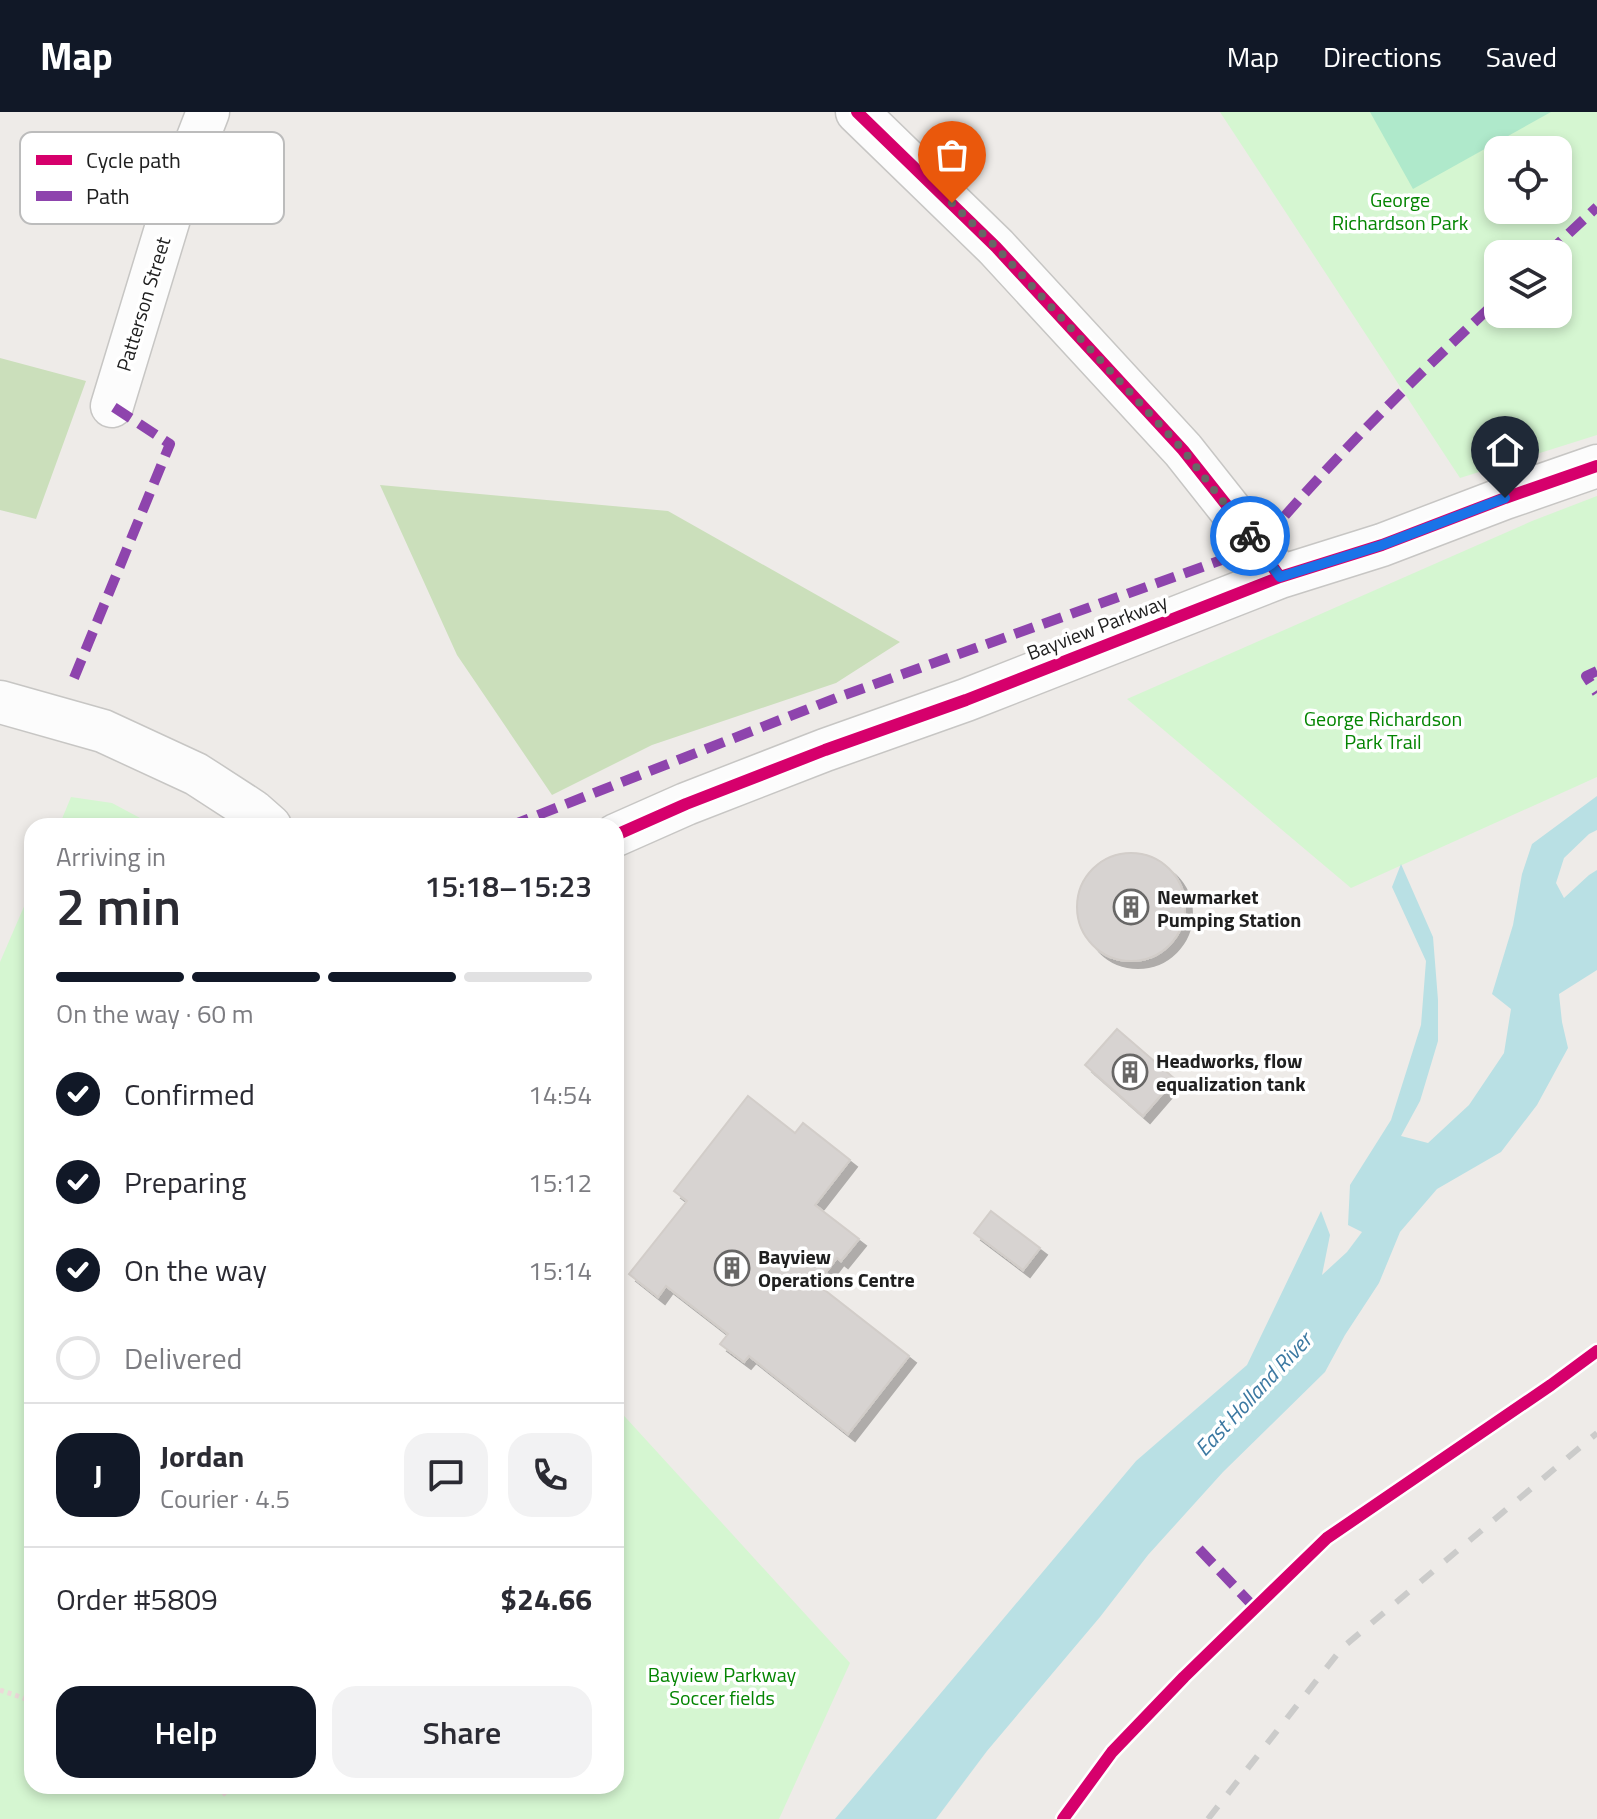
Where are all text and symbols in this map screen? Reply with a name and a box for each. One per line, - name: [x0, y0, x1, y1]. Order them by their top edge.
- text: Map: [40, 27, 113, 85]
- text: Map: [1227, 35, 1279, 78]
- text: Directions: [1323, 35, 1442, 78]
- text: Saved: [1486, 35, 1557, 78]
- pin: [918, 121, 986, 203]
- legend: [20, 132, 284, 224]
- icon: bag: [930, 133, 974, 177]
- map controls: [1484, 136, 1572, 328]
- button: locate: [1484, 136, 1572, 224]
- text: Cycle path: [86, 143, 181, 177]
- text: Path: [86, 179, 130, 213]
- park label: George Richardson Park: [1332, 184, 1469, 238]
- street label: Patterson Street: [108, 233, 178, 375]
- button: layers: [1484, 240, 1572, 328]
- pin: [1471, 416, 1539, 498]
- icon: home: [1483, 428, 1527, 472]
- courier: [1210, 496, 1290, 576]
- icon: bike: [1228, 514, 1272, 558]
- street label: Bayview Parkway: [1022, 586, 1172, 668]
- park label: George Richardson Park Trail: [1304, 703, 1462, 757]
- text: Arriving in: [56, 837, 166, 876]
- text: 15:18–15:23: [425, 863, 592, 909]
- text: 2 min: [56, 866, 181, 945]
- place label: Newmarket Pumping Station: [1157, 881, 1301, 935]
- building icon: Newmarket Pumping Station: [1112, 888, 1150, 926]
- text: On the way · 60 m: [56, 994, 254, 1033]
- place label: Headworks, flow equalization tank: [1156, 1045, 1306, 1099]
- building icon: Headworks, flow equalization tank: [1111, 1053, 1149, 1091]
- text: Confirmed: [124, 1071, 255, 1117]
- icon: check: [56, 1072, 100, 1116]
- text: 14:54: [528, 1075, 592, 1114]
- text: Preparing: [124, 1159, 246, 1205]
- icon: check: [56, 1160, 100, 1204]
- text: 15:12: [528, 1163, 592, 1202]
- place label: Bayview Operations Centre: [758, 1241, 915, 1295]
- text: On the way: [124, 1247, 267, 1293]
- icon: check: [56, 1248, 100, 1292]
- building icon: Bayview Operations Centre: [713, 1249, 751, 1287]
- text: 15:14: [528, 1251, 592, 1290]
- water label: East Holland River: [1186, 1322, 1322, 1464]
- text: Delivered: [124, 1335, 242, 1381]
- text: Jordan: [160, 1433, 244, 1479]
- button: chat: [404, 1433, 488, 1517]
- button: phone: [508, 1433, 592, 1517]
- text: J: [93, 1452, 103, 1498]
- text: Courier · 4.5: [160, 1479, 290, 1518]
- text: Order #5809: [56, 1576, 218, 1622]
- text: $24.66: [500, 1576, 592, 1622]
- park label: Bayview Parkway Soccer fields: [648, 1659, 797, 1713]
- button: Help: [56, 1686, 316, 1778]
- button: Share: [332, 1686, 592, 1778]

